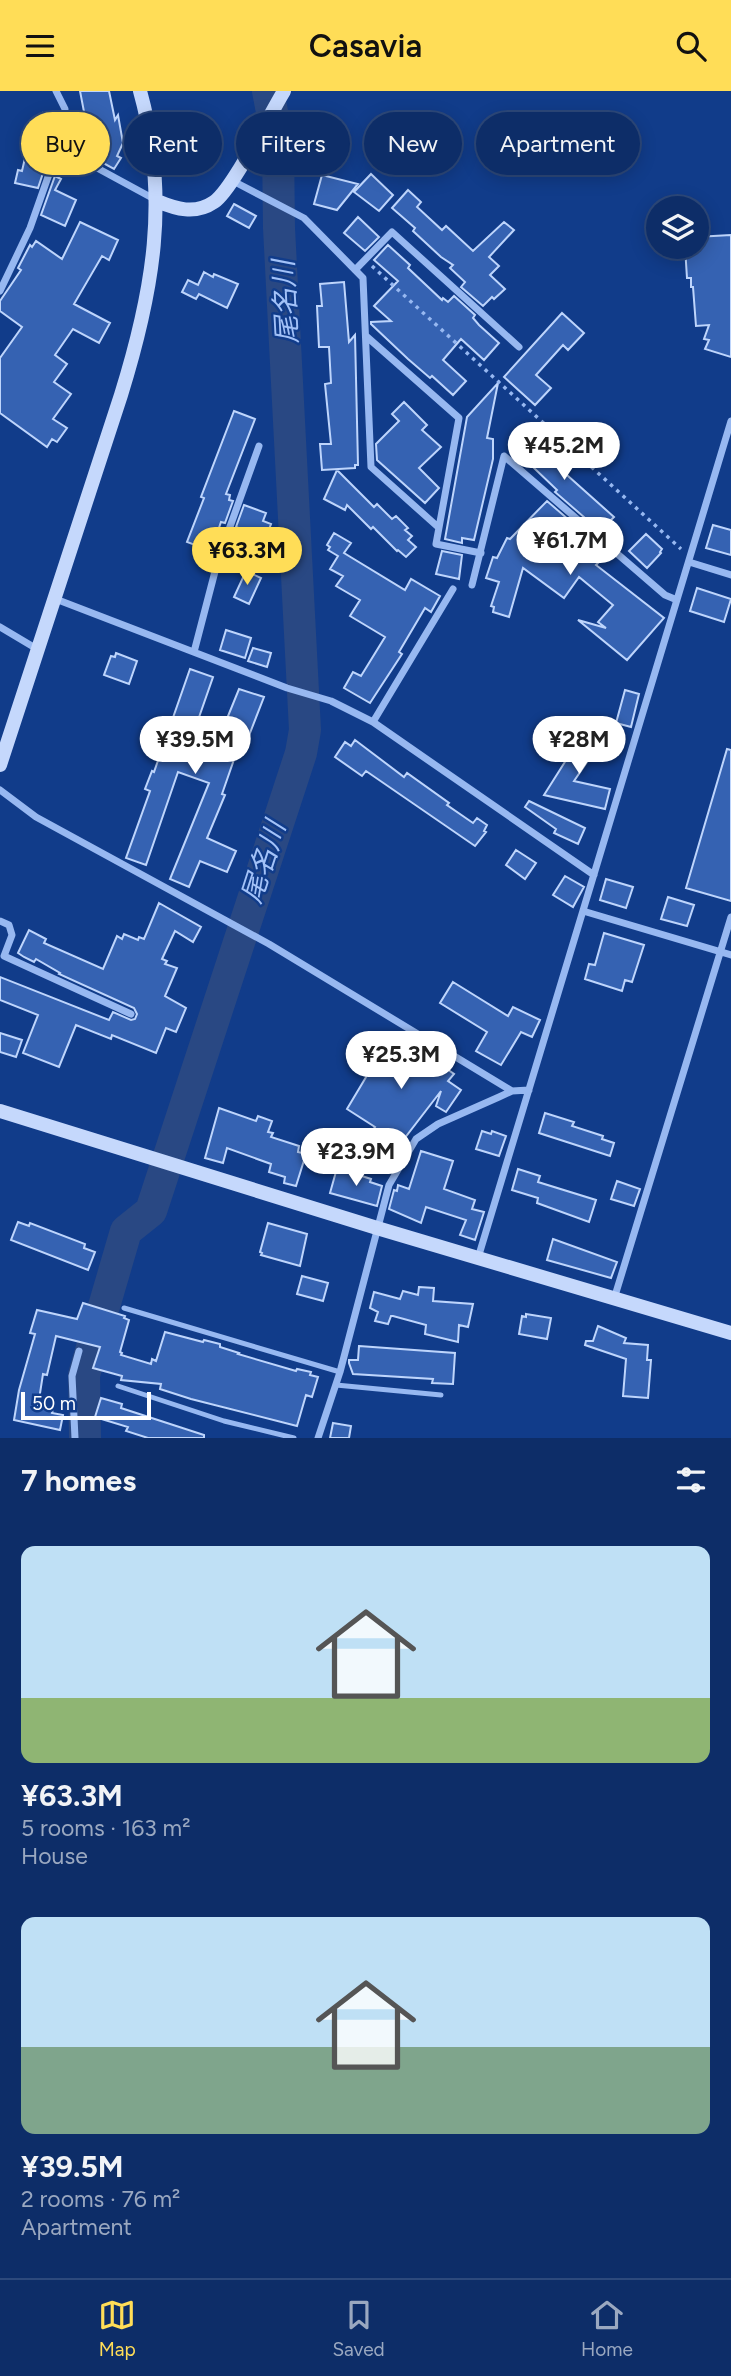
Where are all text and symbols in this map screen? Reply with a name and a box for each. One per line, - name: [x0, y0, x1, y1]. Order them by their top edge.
- icon: menu: [21, 27, 59, 65]
- text: Casavia: [309, 27, 422, 65]
- icon: search: [672, 27, 710, 65]
- chip: Buy: [21, 112, 110, 175]
- chip: Rent: [124, 112, 222, 175]
- chip: Filters: [236, 112, 350, 175]
- chip: New: [364, 112, 462, 175]
- chip: Apartment: [476, 112, 640, 175]
- map controls: [646, 196, 709, 259]
- button: layers: [646, 196, 709, 259]
- water label: 尾名川: [266, 256, 304, 345]
- pin: ¥45.2M: [507, 423, 621, 482]
- text: ¥45.2M: [524, 431, 604, 459]
- pin: ¥61.7M: [513, 517, 627, 577]
- text: ¥61.7M: [533, 526, 607, 554]
- pin: ¥63.3M: [190, 527, 304, 587]
- text: ¥63.3M: [208, 536, 286, 564]
- pin: ¥39.5M: [138, 717, 252, 776]
- pin: ¥28M: [538, 717, 620, 776]
- text: ¥39.5M: [156, 725, 234, 753]
- text: ¥28M: [549, 725, 609, 753]
- water label: 尾名川: [234, 814, 293, 907]
- pin: ¥25.3M: [344, 1031, 458, 1091]
- text: ¥25.3M: [362, 1040, 440, 1068]
- pin: ¥23.9M: [299, 1129, 413, 1188]
- text: ¥23.9M: [317, 1137, 395, 1165]
- scale bar: [21, 1389, 150, 1421]
- text: 50 m: [32, 1392, 76, 1415]
- icon: filters: [672, 1461, 710, 1499]
- text: 7 homes: [21, 1462, 136, 1499]
- icon: home: [303, 1591, 429, 1717]
- text: ¥63.3M: [21, 1777, 123, 1814]
- text: 5 rooms · 163 m²: [21, 1814, 190, 1842]
- text: House: [21, 1842, 88, 1870]
- icon: home: [303, 1962, 429, 2088]
- text: ¥39.5M: [21, 2148, 124, 2185]
- text: 2 rooms · 76 m²: [21, 2185, 180, 2213]
- text: Apartment: [21, 2213, 132, 2241]
- tab: Map: [98, 2296, 136, 2361]
- tab: Saved: [332, 2296, 385, 2361]
- tab: Home: [581, 2296, 633, 2361]

